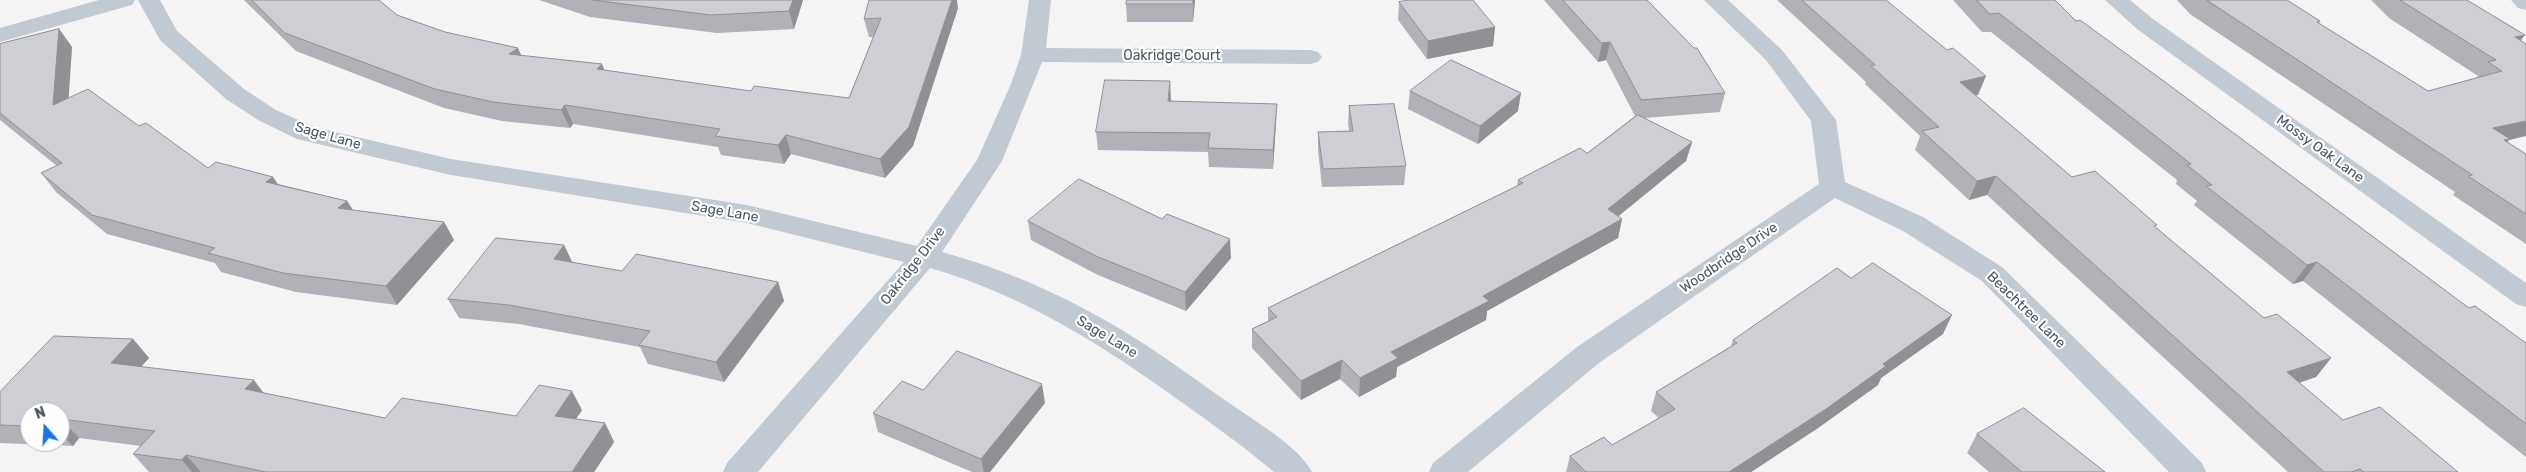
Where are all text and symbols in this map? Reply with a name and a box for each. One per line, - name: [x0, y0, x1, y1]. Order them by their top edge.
- street label: Oakridge Court: [1123, 48, 1221, 64]
- street label: Mossy Oak Lane: [2273, 112, 2367, 186]
- street label: Sage Lane: [293, 119, 363, 153]
- street label: Sage Lane: [690, 198, 760, 226]
- street label: Woodbridge Drive: [1677, 219, 1781, 297]
- street label: Oakridge Drive: [877, 223, 949, 309]
- street label: Beachtree Lane: [1983, 268, 2069, 352]
- street label: Sage Lane: [1074, 312, 1140, 362]
- north arrow: [20, 402, 70, 452]
- text: N: [33, 404, 48, 423]

